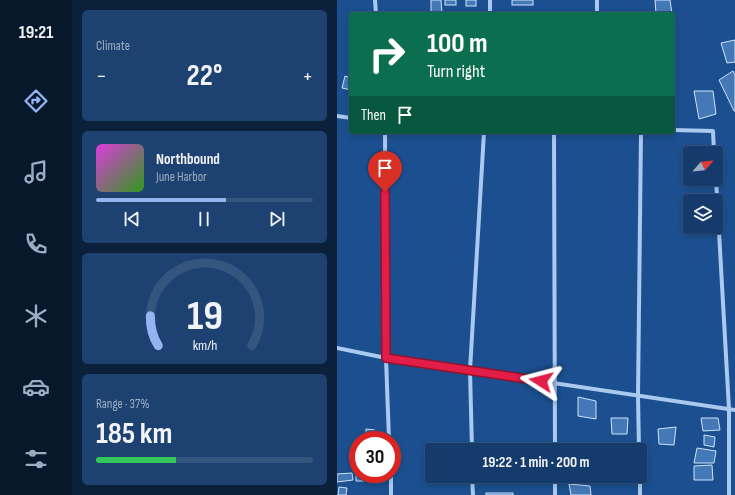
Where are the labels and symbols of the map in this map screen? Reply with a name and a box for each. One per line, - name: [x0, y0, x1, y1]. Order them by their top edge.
- north arrow: [683, 146, 723, 186]
- pin: [368, 151, 402, 192]
- position arrow: [520, 360, 562, 402]
- speed limit sign: 30: [349, 431, 401, 483]

